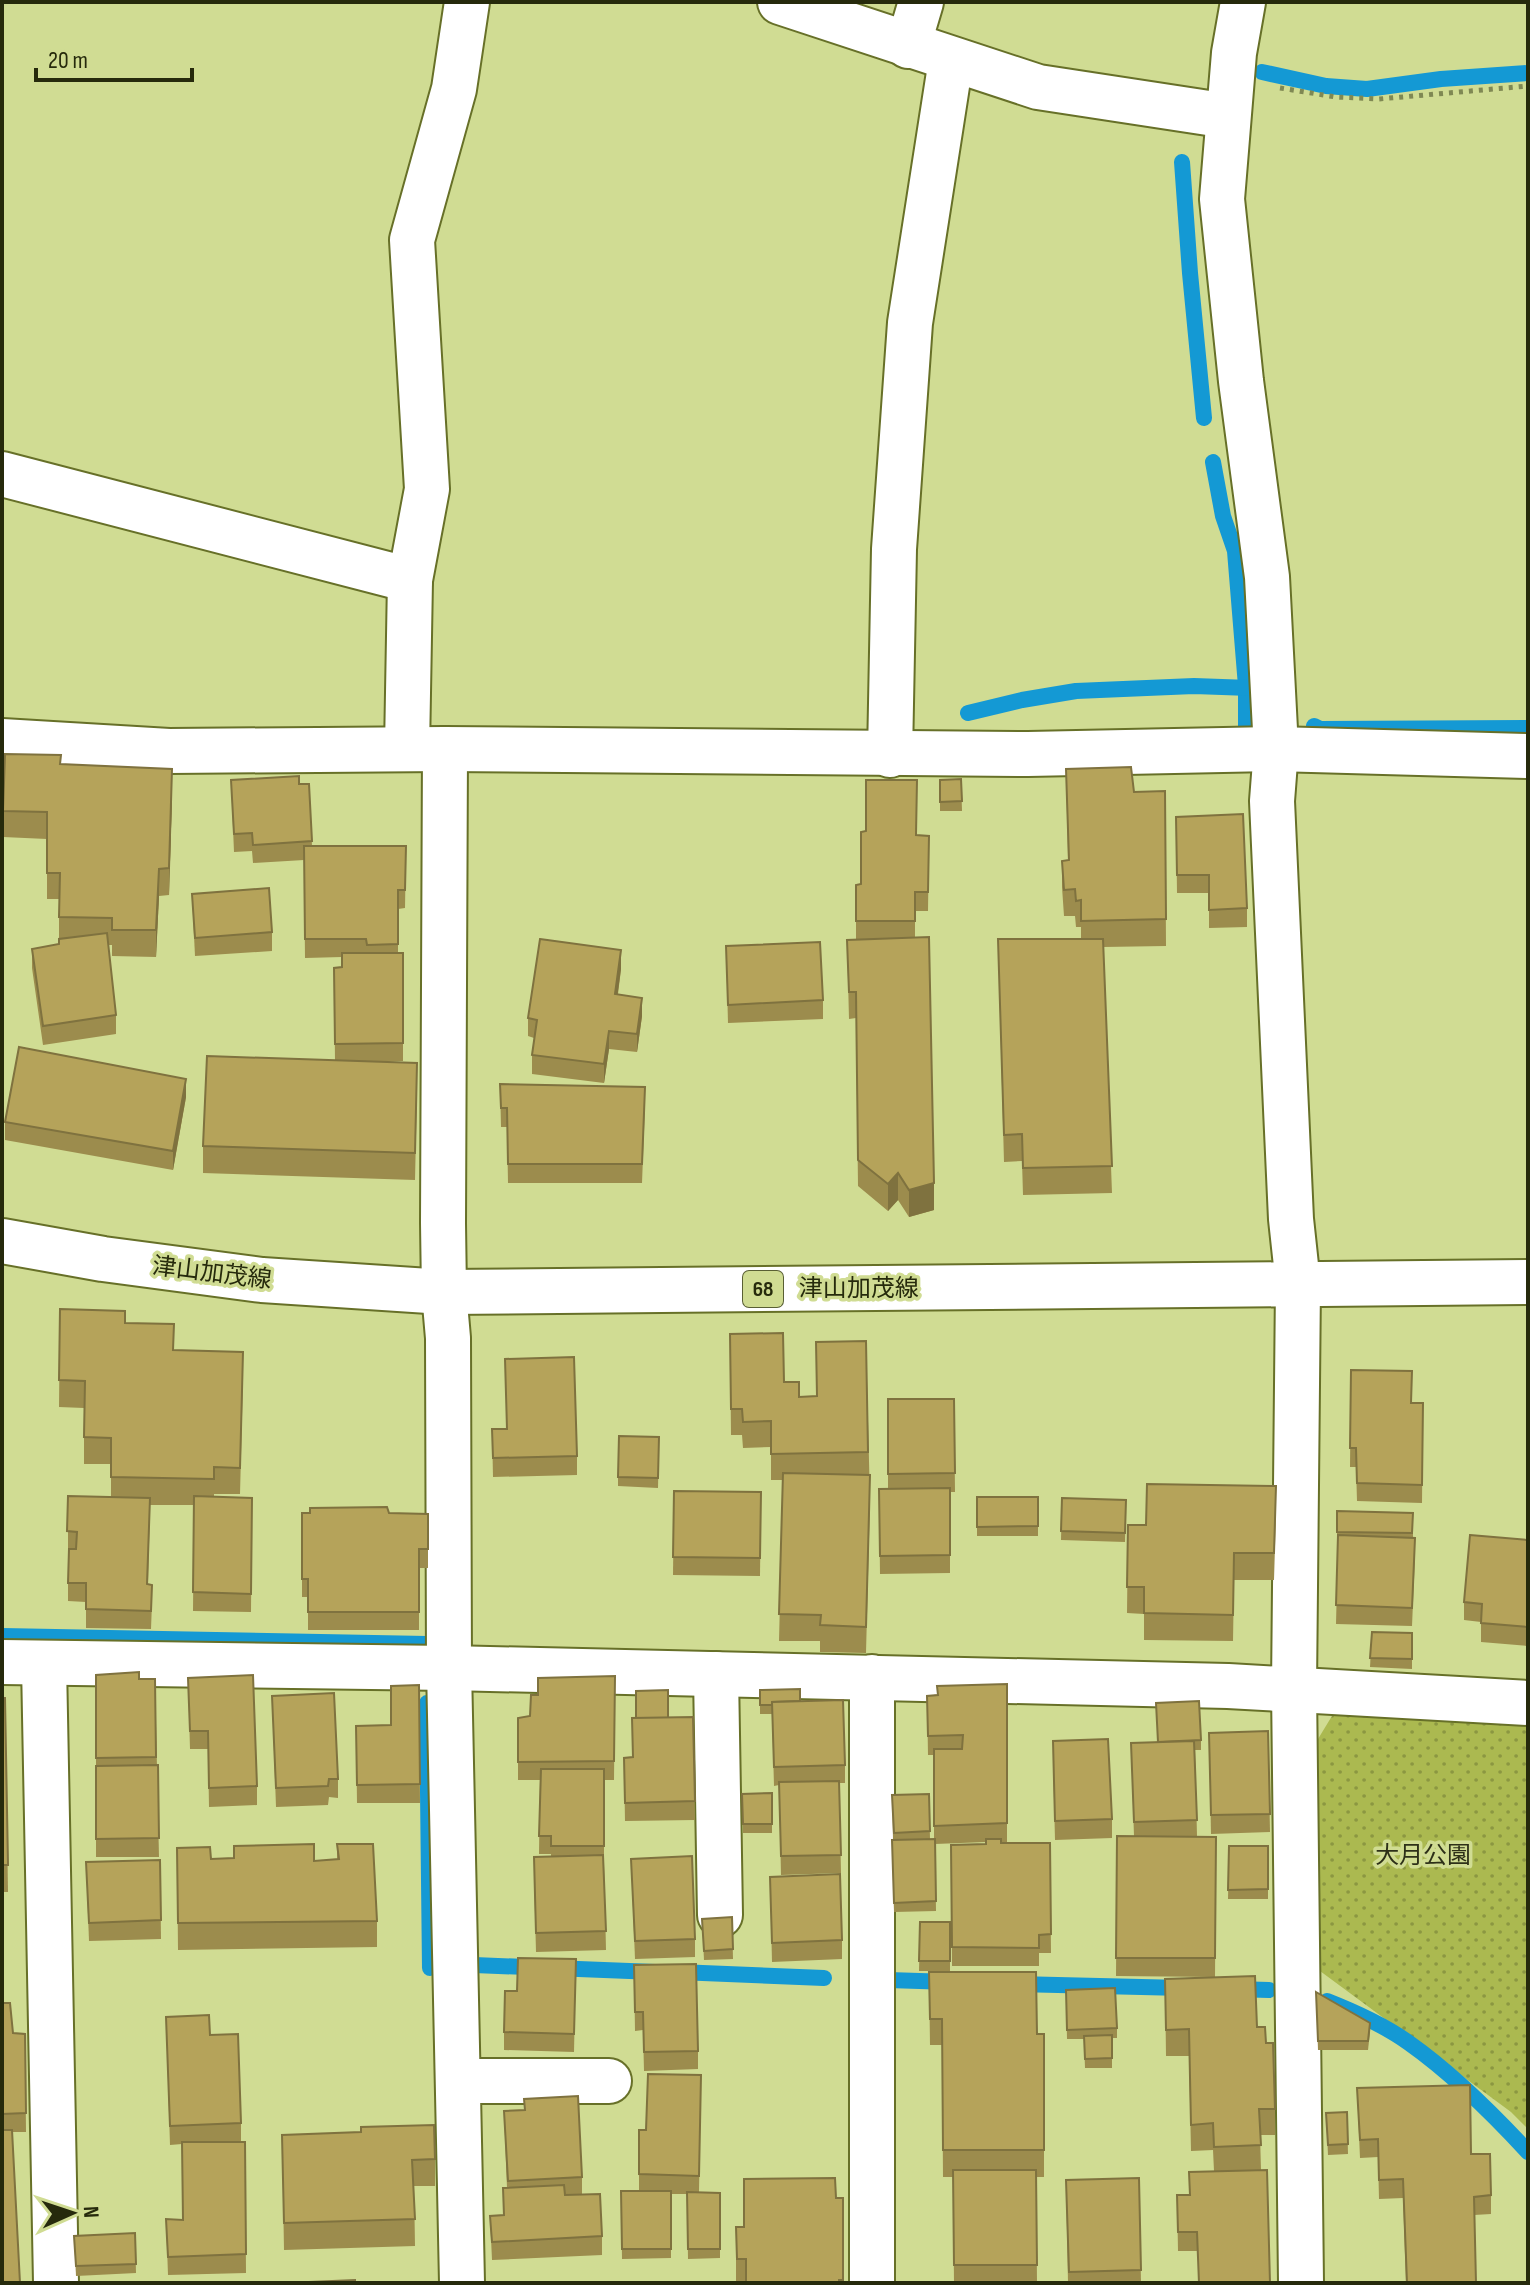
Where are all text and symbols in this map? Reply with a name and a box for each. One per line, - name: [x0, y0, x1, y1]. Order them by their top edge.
- scale bar: [36, 32, 192, 82]
- text: 20 m: [48, 46, 88, 75]
- street label: 津山加茂線: [151, 1251, 273, 1295]
- road number: 68: [743, 1271, 783, 1307]
- street label: 津山加茂線: [799, 1274, 919, 1303]
- park label: 大月公園: [1375, 1841, 1471, 1870]
- north arrow: [32, 2173, 112, 2253]
- text: N: [77, 2205, 104, 2219]

